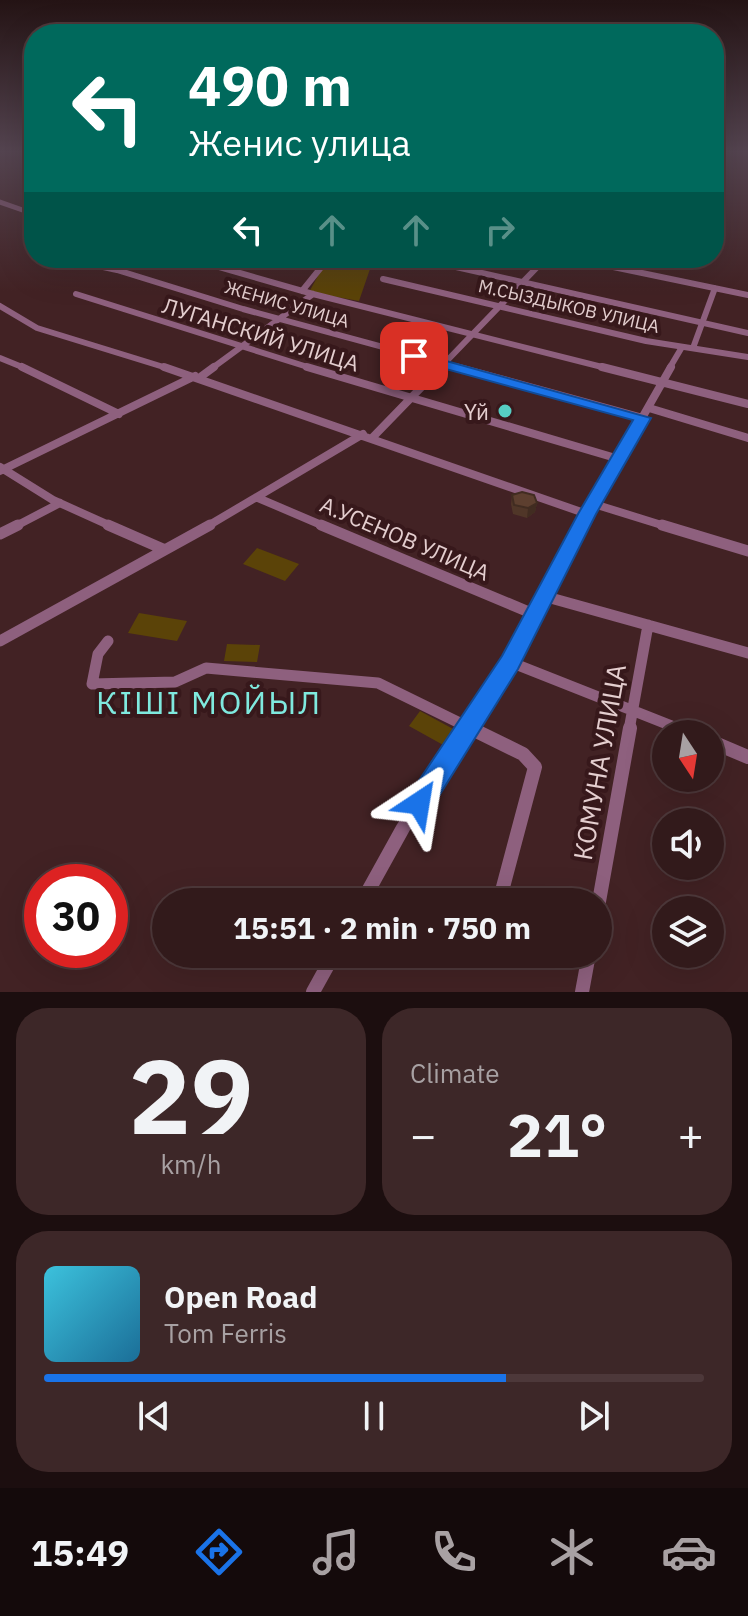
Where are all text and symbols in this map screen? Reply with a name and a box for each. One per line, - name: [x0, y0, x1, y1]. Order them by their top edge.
- text: 490 m: [188, 49, 352, 121]
- icon: left: [56, 56, 160, 160]
- text: Женис улица: [188, 119, 411, 166]
- icon: left: [226, 208, 270, 252]
- icon: ahead: [310, 208, 354, 252]
- icon: ahead: [394, 208, 438, 252]
- icon: right: [478, 208, 522, 252]
- street label: М.СЫЗДЫКОВ УЛИЦА: [476, 274, 662, 338]
- street label: ЖЕНИС УЛИЦА: [222, 275, 352, 333]
- street label: ЛУГАНСКИЙ УЛИЦА: [159, 290, 363, 378]
- pin: [380, 322, 448, 390]
- icon: arrive: [392, 334, 436, 378]
- place label: Үй: [464, 397, 489, 426]
- marker: Үй: [496, 402, 514, 420]
- street label: А.УСЕНОВ УЛИЦА: [316, 489, 494, 587]
- street label: КОМУНА УЛИЦА: [565, 661, 633, 863]
- district label: КІШІ МОЙЫЛ: [96, 681, 322, 723]
- north arrow: [652, 720, 724, 792]
- map controls: [652, 720, 724, 968]
- position arrow: [377, 761, 461, 845]
- button: sound: [652, 808, 724, 880]
- speed limit sign: 30: [24, 864, 128, 968]
- button: layers: [652, 896, 724, 968]
- text: 15:51 · 2 min · 750 m: [233, 908, 531, 947]
- text: 29: [129, 1027, 253, 1163]
- text: Climate: [410, 1056, 500, 1090]
- text: 21°: [507, 1095, 607, 1174]
- text: −: [410, 1106, 436, 1163]
- text: +: [678, 1106, 704, 1163]
- text: km/h: [160, 1147, 222, 1181]
- text: Open Road: [164, 1277, 317, 1316]
- text: Tom Ferris: [164, 1316, 287, 1350]
- icon: previous: [132, 1394, 176, 1438]
- icon: pause: [352, 1394, 396, 1438]
- icon: next: [572, 1394, 616, 1438]
- icon: directions: [191, 1524, 247, 1580]
- icon: music: [308, 1524, 364, 1580]
- icon: phone: [426, 1524, 482, 1580]
- icon: climate: [544, 1524, 600, 1580]
- icon: car: [661, 1524, 717, 1580]
- text: 15:49: [31, 1529, 129, 1576]

